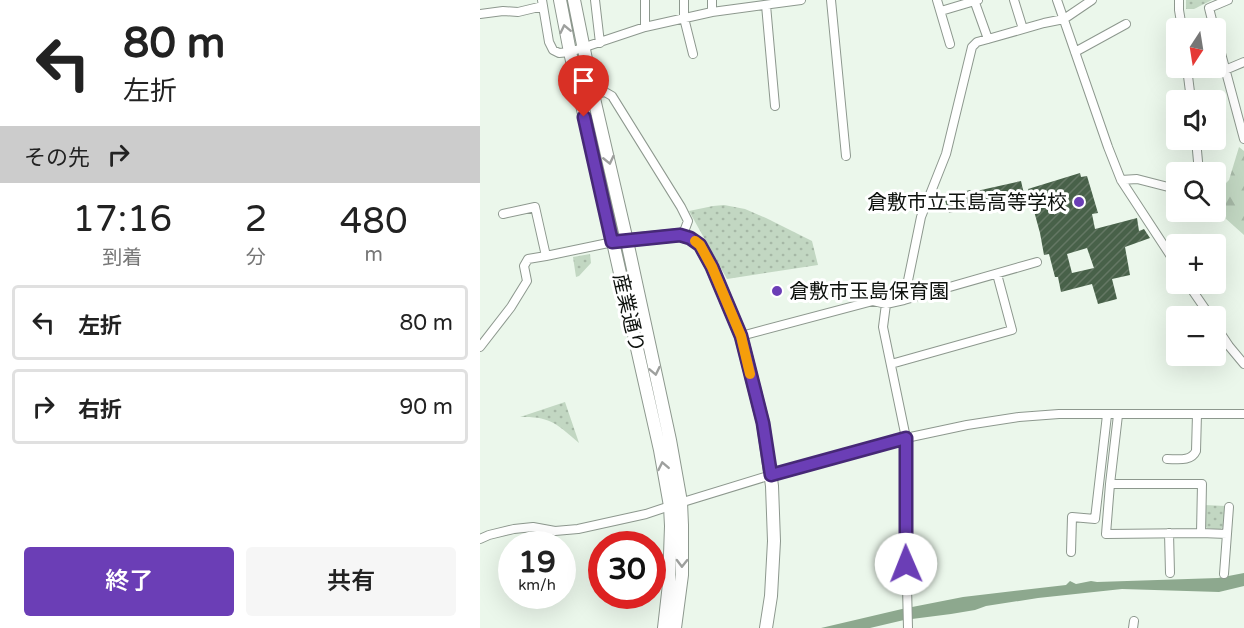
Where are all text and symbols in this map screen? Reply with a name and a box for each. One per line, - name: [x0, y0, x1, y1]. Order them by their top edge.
- text: 80 m: [123, 18, 225, 69]
- north arrow: [1166, 18, 1226, 78]
- map controls: [1166, 18, 1226, 366]
- icon: left: [24, 24, 102, 102]
- one-way arrow: [559, 25, 572, 35]
- pin: [558, 55, 609, 117]
- icon: arrive: [567, 64, 600, 97]
- text: 左折: [123, 75, 177, 108]
- button: sound: [1166, 90, 1226, 150]
- icon: right: [102, 138, 135, 171]
- text: その先: [24, 145, 90, 171]
- one-way arrow: [601, 155, 614, 165]
- button: search: [1166, 162, 1226, 222]
- place label: 倉敷市立玉島高等学校: [867, 191, 1067, 215]
- marker: 倉敷市立玉島高等学校: [1072, 195, 1086, 209]
- text: 17:16: [72, 198, 172, 241]
- text: 2: [245, 198, 267, 241]
- text: 480: [340, 200, 408, 243]
- button: +: [1166, 234, 1226, 294]
- text: m: [364, 243, 383, 267]
- text: 到着: [102, 246, 142, 270]
- text: 分: [246, 246, 266, 270]
- street label: 産業通り: [607, 272, 649, 355]
- place label: 倉敷市玉島保育園: [789, 280, 949, 304]
- marker: 倉敷市玉島保育園: [770, 284, 784, 298]
- icon: left: [27, 306, 60, 339]
- button: −: [1166, 306, 1226, 366]
- text: 80 m: [399, 310, 453, 336]
- text: 左折: [78, 313, 122, 339]
- one-way arrow: [648, 365, 661, 375]
- icon: right: [27, 390, 60, 423]
- text: 90 m: [399, 394, 453, 420]
- text: 右折: [78, 397, 122, 423]
- one-way arrow: [657, 461, 670, 471]
- speed limit sign: 30: [588, 531, 666, 609]
- position arrow: [874, 532, 938, 596]
- text: 19: [518, 544, 556, 581]
- button: 終了: [24, 547, 234, 616]
- button: 共有: [246, 547, 456, 616]
- one-way arrow: [676, 559, 688, 568]
- text: km/h: [518, 576, 556, 594]

